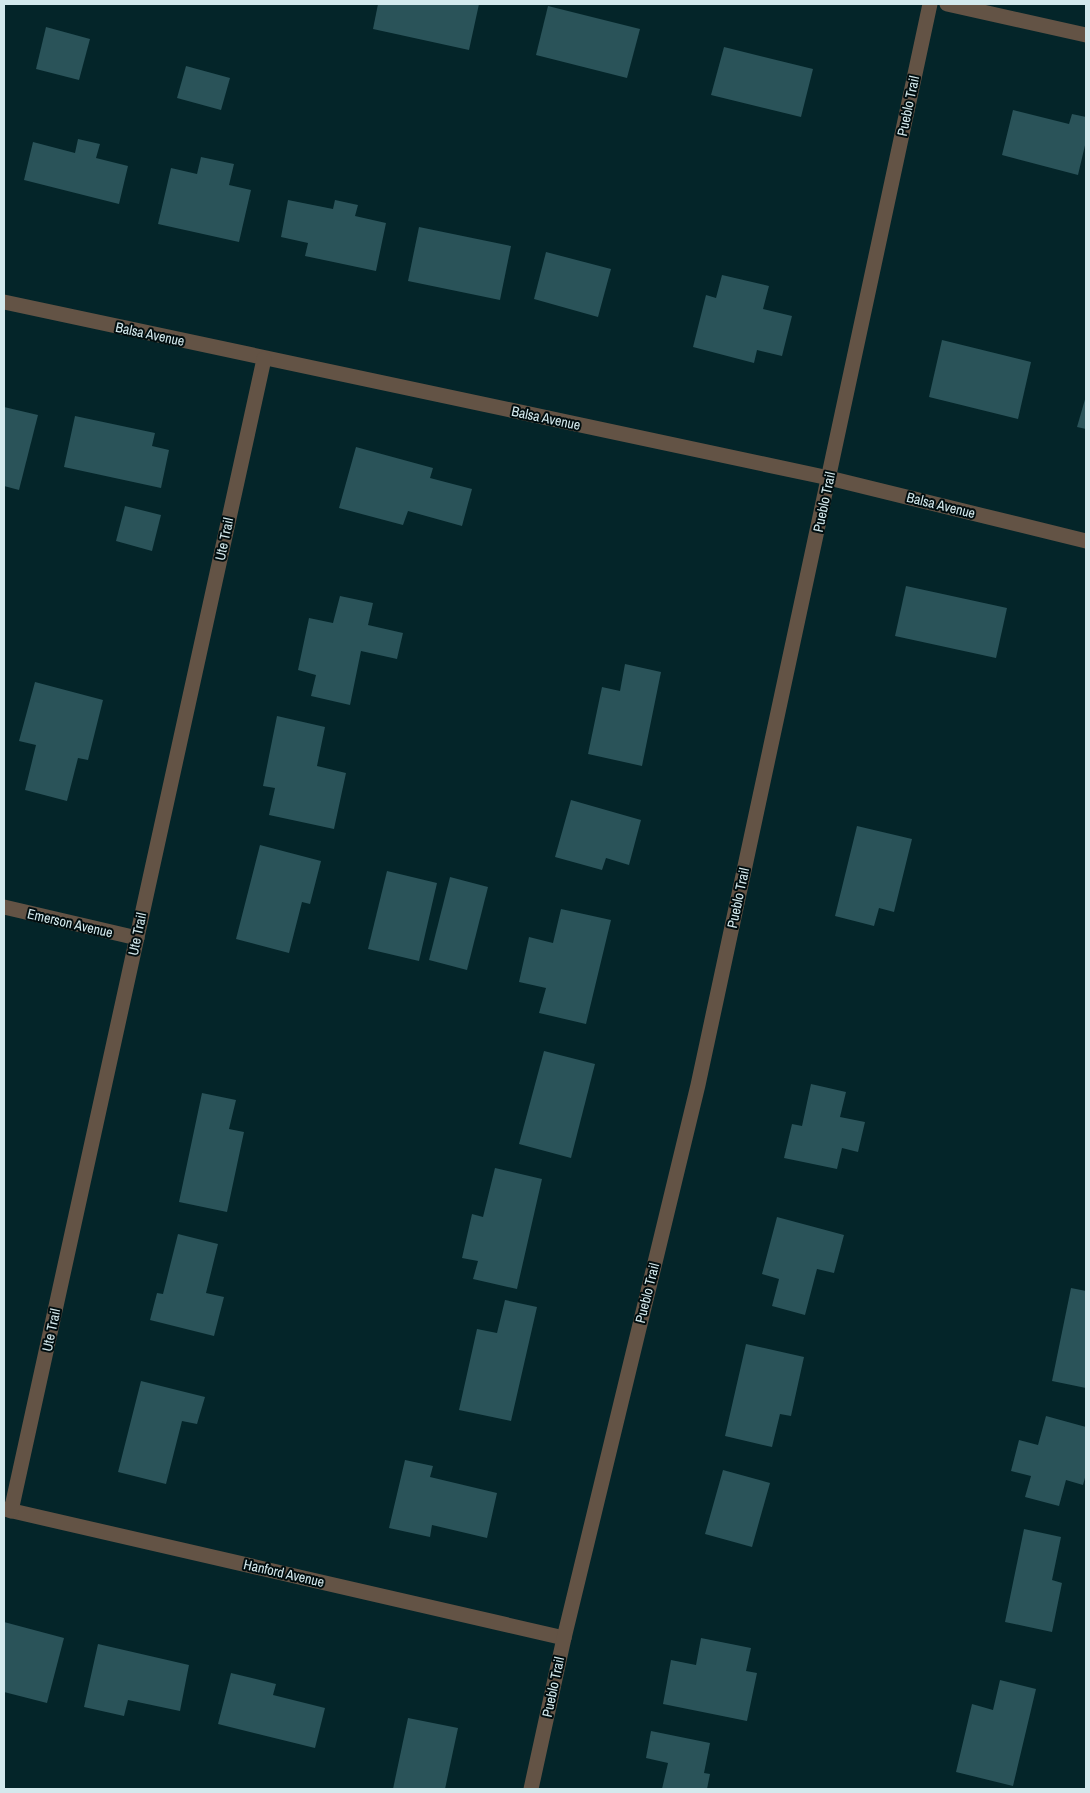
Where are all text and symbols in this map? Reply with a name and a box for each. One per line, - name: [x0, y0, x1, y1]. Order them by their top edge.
- street label: Pueblo Trail: [893, 74, 923, 138]
- street label: Balsa Avenue: [114, 318, 186, 350]
- street label: Balsa Avenue: [510, 402, 582, 434]
- street label: Pueblo Trail: [809, 470, 839, 534]
- street label: Balsa Avenue: [905, 488, 977, 522]
- street label: Ute Trail: [211, 516, 237, 562]
- street label: Pueblo Trail: [723, 866, 753, 930]
- street label: Emerson Avenue: [25, 904, 115, 942]
- street label: Ute Trail: [124, 911, 150, 957]
- street label: Pueblo Trail: [631, 1261, 663, 1325]
- street label: Ute Trail: [38, 1307, 64, 1353]
- street label: Hanford Avenue: [242, 1555, 326, 1591]
- street label: Pueblo Trail: [538, 1655, 568, 1719]

